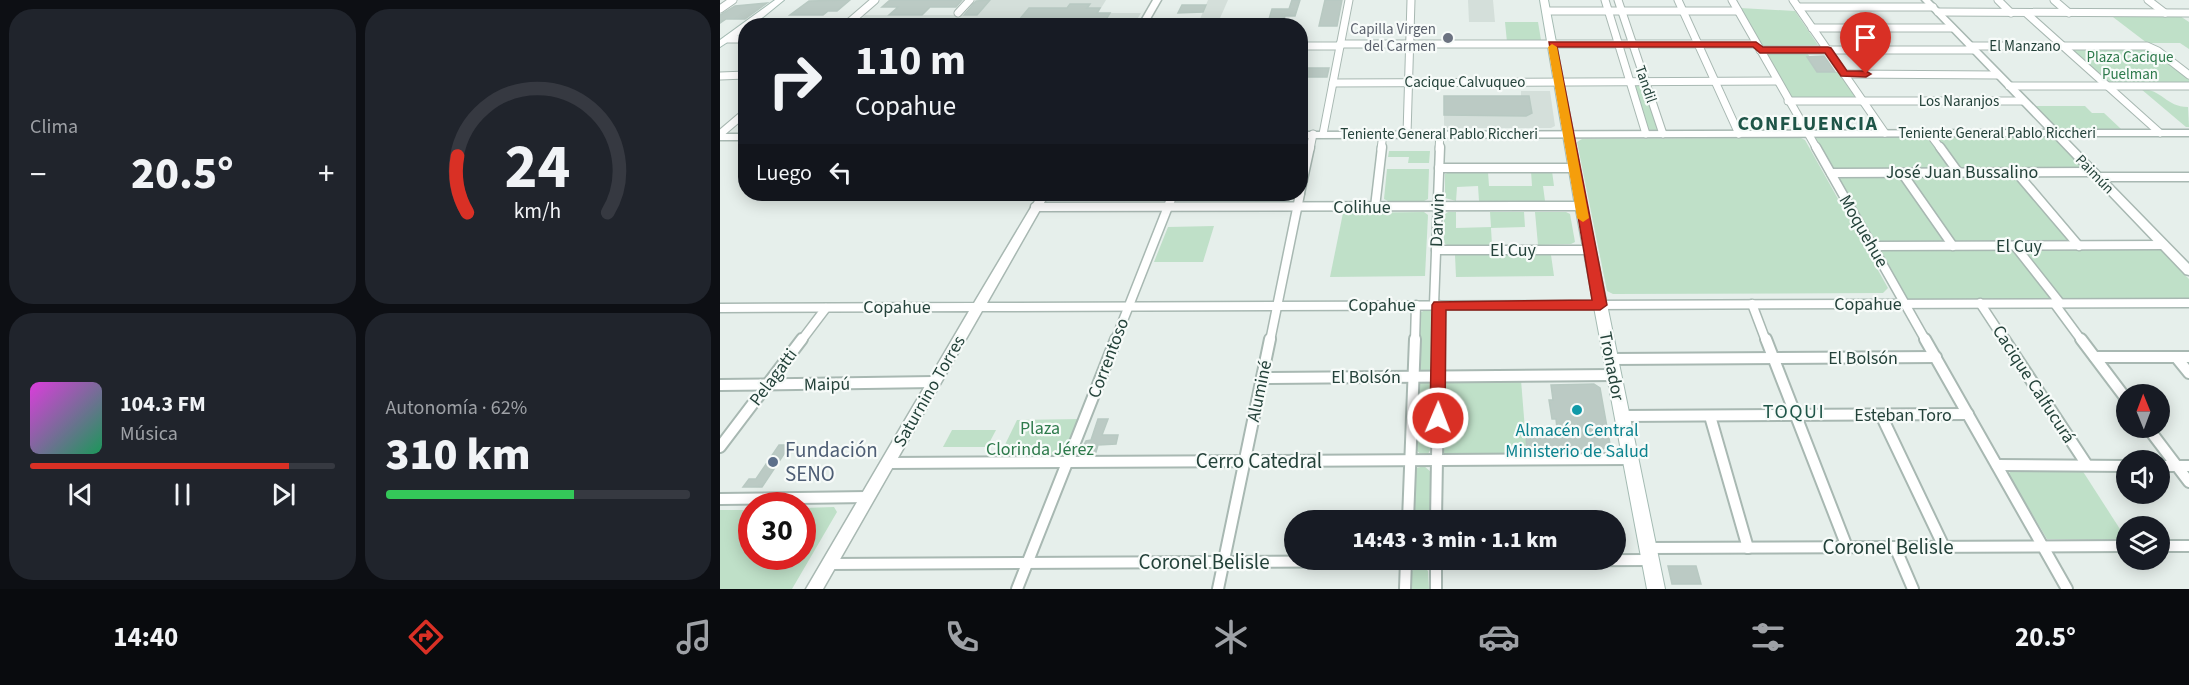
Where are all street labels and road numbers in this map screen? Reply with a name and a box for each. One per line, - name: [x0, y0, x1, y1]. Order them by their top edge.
- street label: El Manzano: [1989, 36, 2061, 57]
- street label: Tandil: [1629, 63, 1662, 106]
- street label: Cacique Calvuqueo: [1405, 72, 1525, 93]
- street label: Los Naranjos: [1919, 91, 1999, 112]
- street label: Teniente General Pablo Riccheri: [1898, 123, 2096, 144]
- street label: Teniente General Pablo Riccheri: [1340, 124, 1538, 145]
- street label: Paimún: [2070, 150, 2119, 199]
- street label: José Juan Bussalino: [1886, 160, 2038, 185]
- street label: Moquehue: [1833, 190, 1894, 272]
- street label: Darwin: [1424, 193, 1451, 247]
- street label: Colihue: [1333, 195, 1391, 220]
- street label: El Cuy: [1996, 234, 2043, 259]
- street label: El Cuy: [1490, 238, 1537, 263]
- street label: Copahue: [1834, 292, 1902, 317]
- street label: Copahue: [1348, 293, 1416, 318]
- street label: Copahue: [863, 295, 931, 320]
- street label: Correntoso: [1082, 314, 1135, 402]
- street label: Cacique Calfucurá: [1986, 320, 2081, 448]
- street label: Tronador: [1593, 330, 1631, 403]
- street label: Saturnino Torres: [887, 331, 972, 452]
- street label: Pelagatti: [743, 343, 803, 411]
- street label: El Bolsón: [1828, 346, 1898, 371]
- street label: Aluminé: [1241, 358, 1278, 424]
- street label: El Bolsón: [1331, 365, 1401, 390]
- street label: Maipú: [804, 372, 850, 397]
- street label: Esteban Toro: [1854, 403, 1952, 428]
- street label: Cerro Catedral: [1196, 446, 1322, 476]
- street label: Coronel Belisle: [1822, 532, 1954, 562]
- street label: Coronel Belisle: [1138, 547, 1270, 577]

